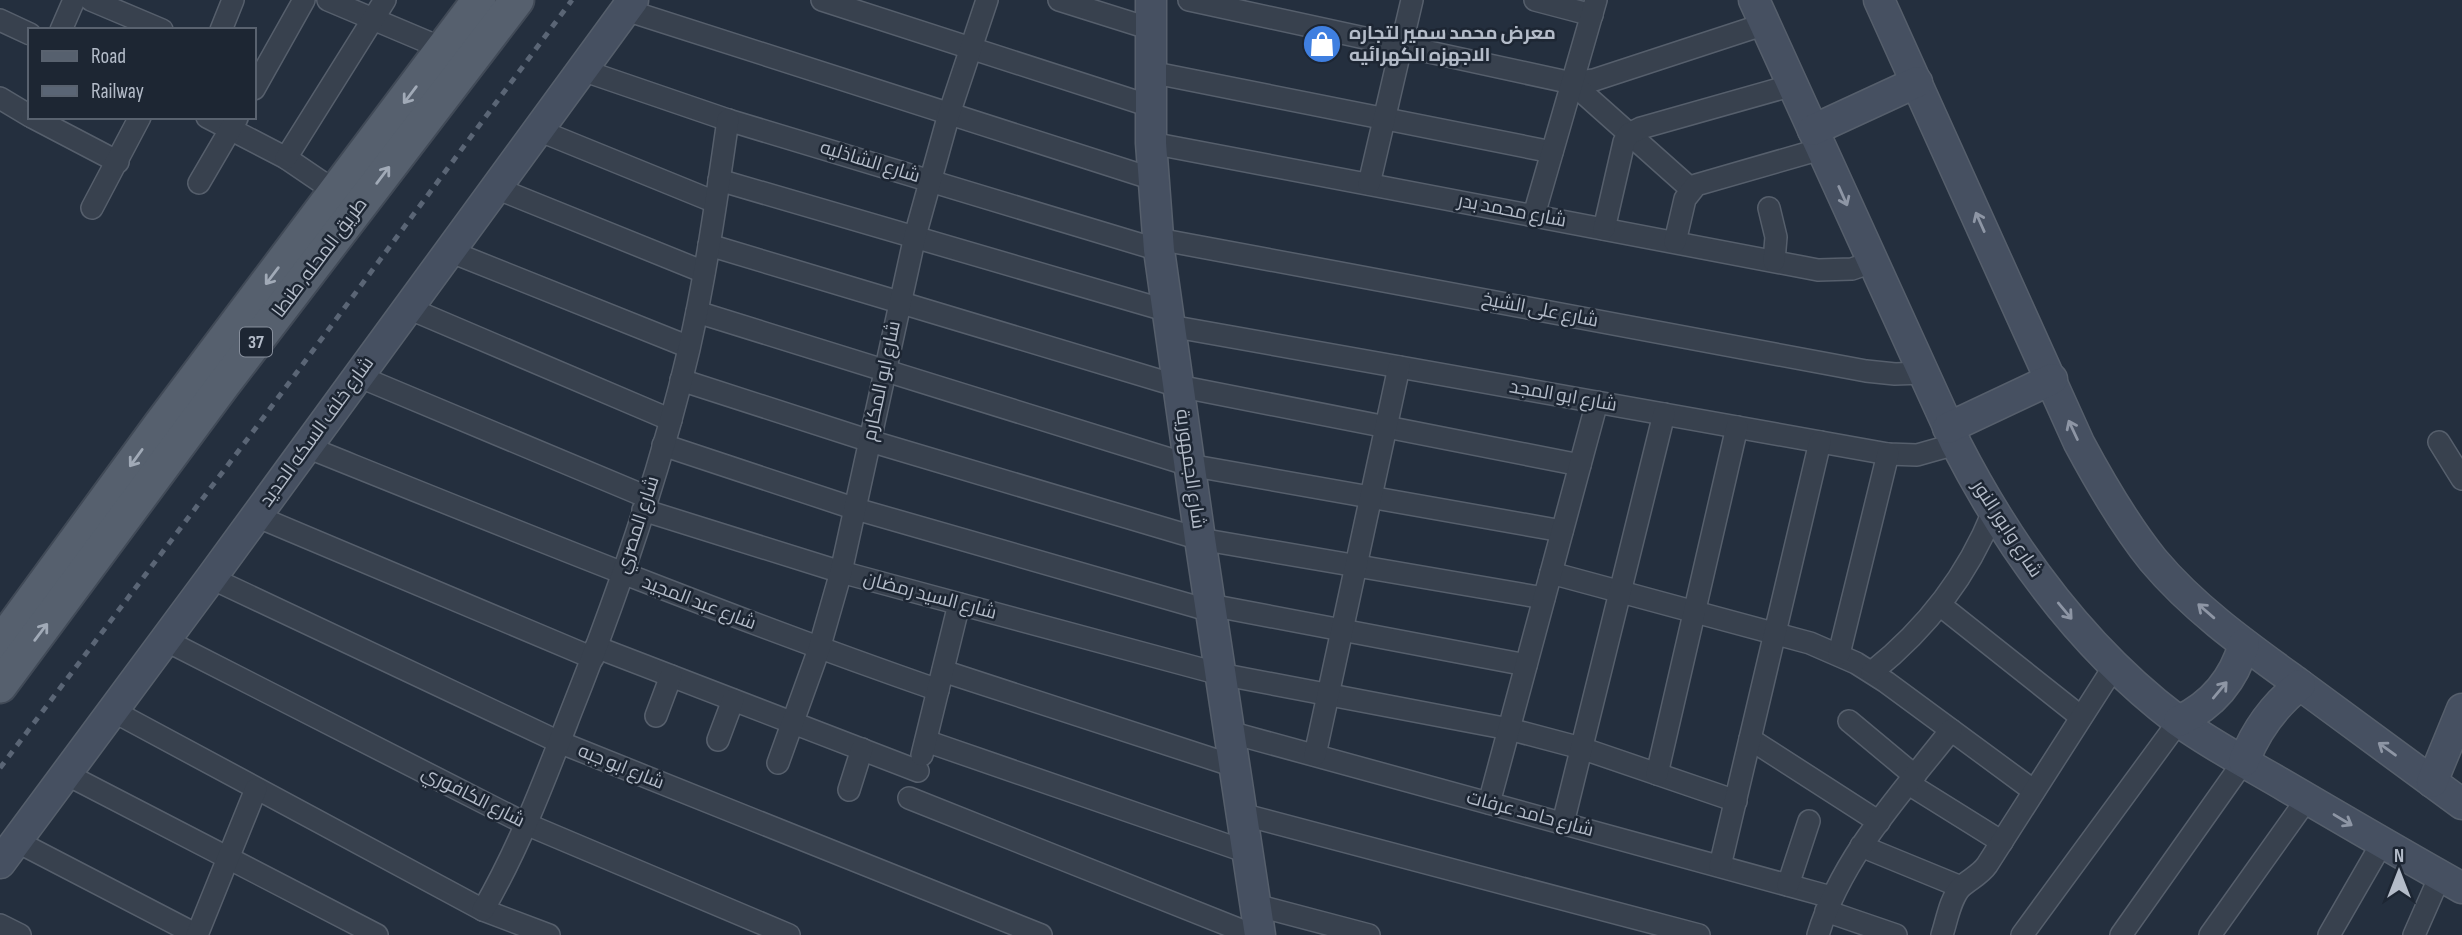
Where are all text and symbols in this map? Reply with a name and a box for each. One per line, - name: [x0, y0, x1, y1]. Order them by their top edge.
- place label: معرض محمد سمير لتجاره الاجهزه الكهرائيه: [1349, 22, 1556, 67]
- shop icon: معرض محمد سمير لتجاره الاجهزه الكهرائيه: [1301, 23, 1343, 65]
- legend: [28, 28, 256, 119]
- text: Road: [91, 44, 126, 69]
- text: Railway: [91, 79, 144, 104]
- one-way arrow: [402, 85, 417, 103]
- street label: شارع الشاذليه: [817, 136, 923, 189]
- one-way arrow: [376, 167, 391, 185]
- one-way arrow: [1837, 185, 1850, 206]
- street label: شارع محمد بدر: [1455, 189, 1568, 234]
- street label: طريق المحله, طنطا: [267, 194, 373, 322]
- one-way arrow: [1973, 212, 1986, 233]
- one-way arrow: [265, 266, 280, 285]
- street label: شارع على الشيخ: [1480, 287, 1600, 334]
- street label: شارع ابو المكارم: [858, 319, 907, 443]
- road number: 37: [240, 328, 272, 356]
- street label: شارع خلف السكه الحديد: [255, 353, 380, 512]
- street label: شارع ابو المجد: [1507, 375, 1619, 418]
- street label: شارع الجمهورية: [1169, 408, 1210, 530]
- one-way arrow: [2066, 419, 2079, 441]
- one-way arrow: [129, 448, 143, 467]
- street label: شارع المصري: [611, 473, 666, 577]
- street label: شارع وابور النور: [1966, 475, 2047, 582]
- street label: شارع السيد رمضان: [861, 567, 999, 626]
- street label: شارع عبد المجيد: [638, 571, 759, 636]
- one-way arrow: [2057, 602, 2073, 620]
- one-way arrow: [2198, 603, 2216, 619]
- one-way arrow: [33, 623, 48, 641]
- one-way arrow: [2212, 681, 2228, 699]
- street label: شارع ابو جبه: [574, 739, 668, 796]
- one-way arrow: [2378, 742, 2397, 756]
- street label: شارع الكافوري: [417, 761, 528, 835]
- street label: شارع حامد عرفات: [1464, 786, 1596, 843]
- one-way arrow: [2332, 813, 2352, 827]
- north arrow: [2364, 837, 2434, 907]
- text: N: [2394, 845, 2404, 868]

